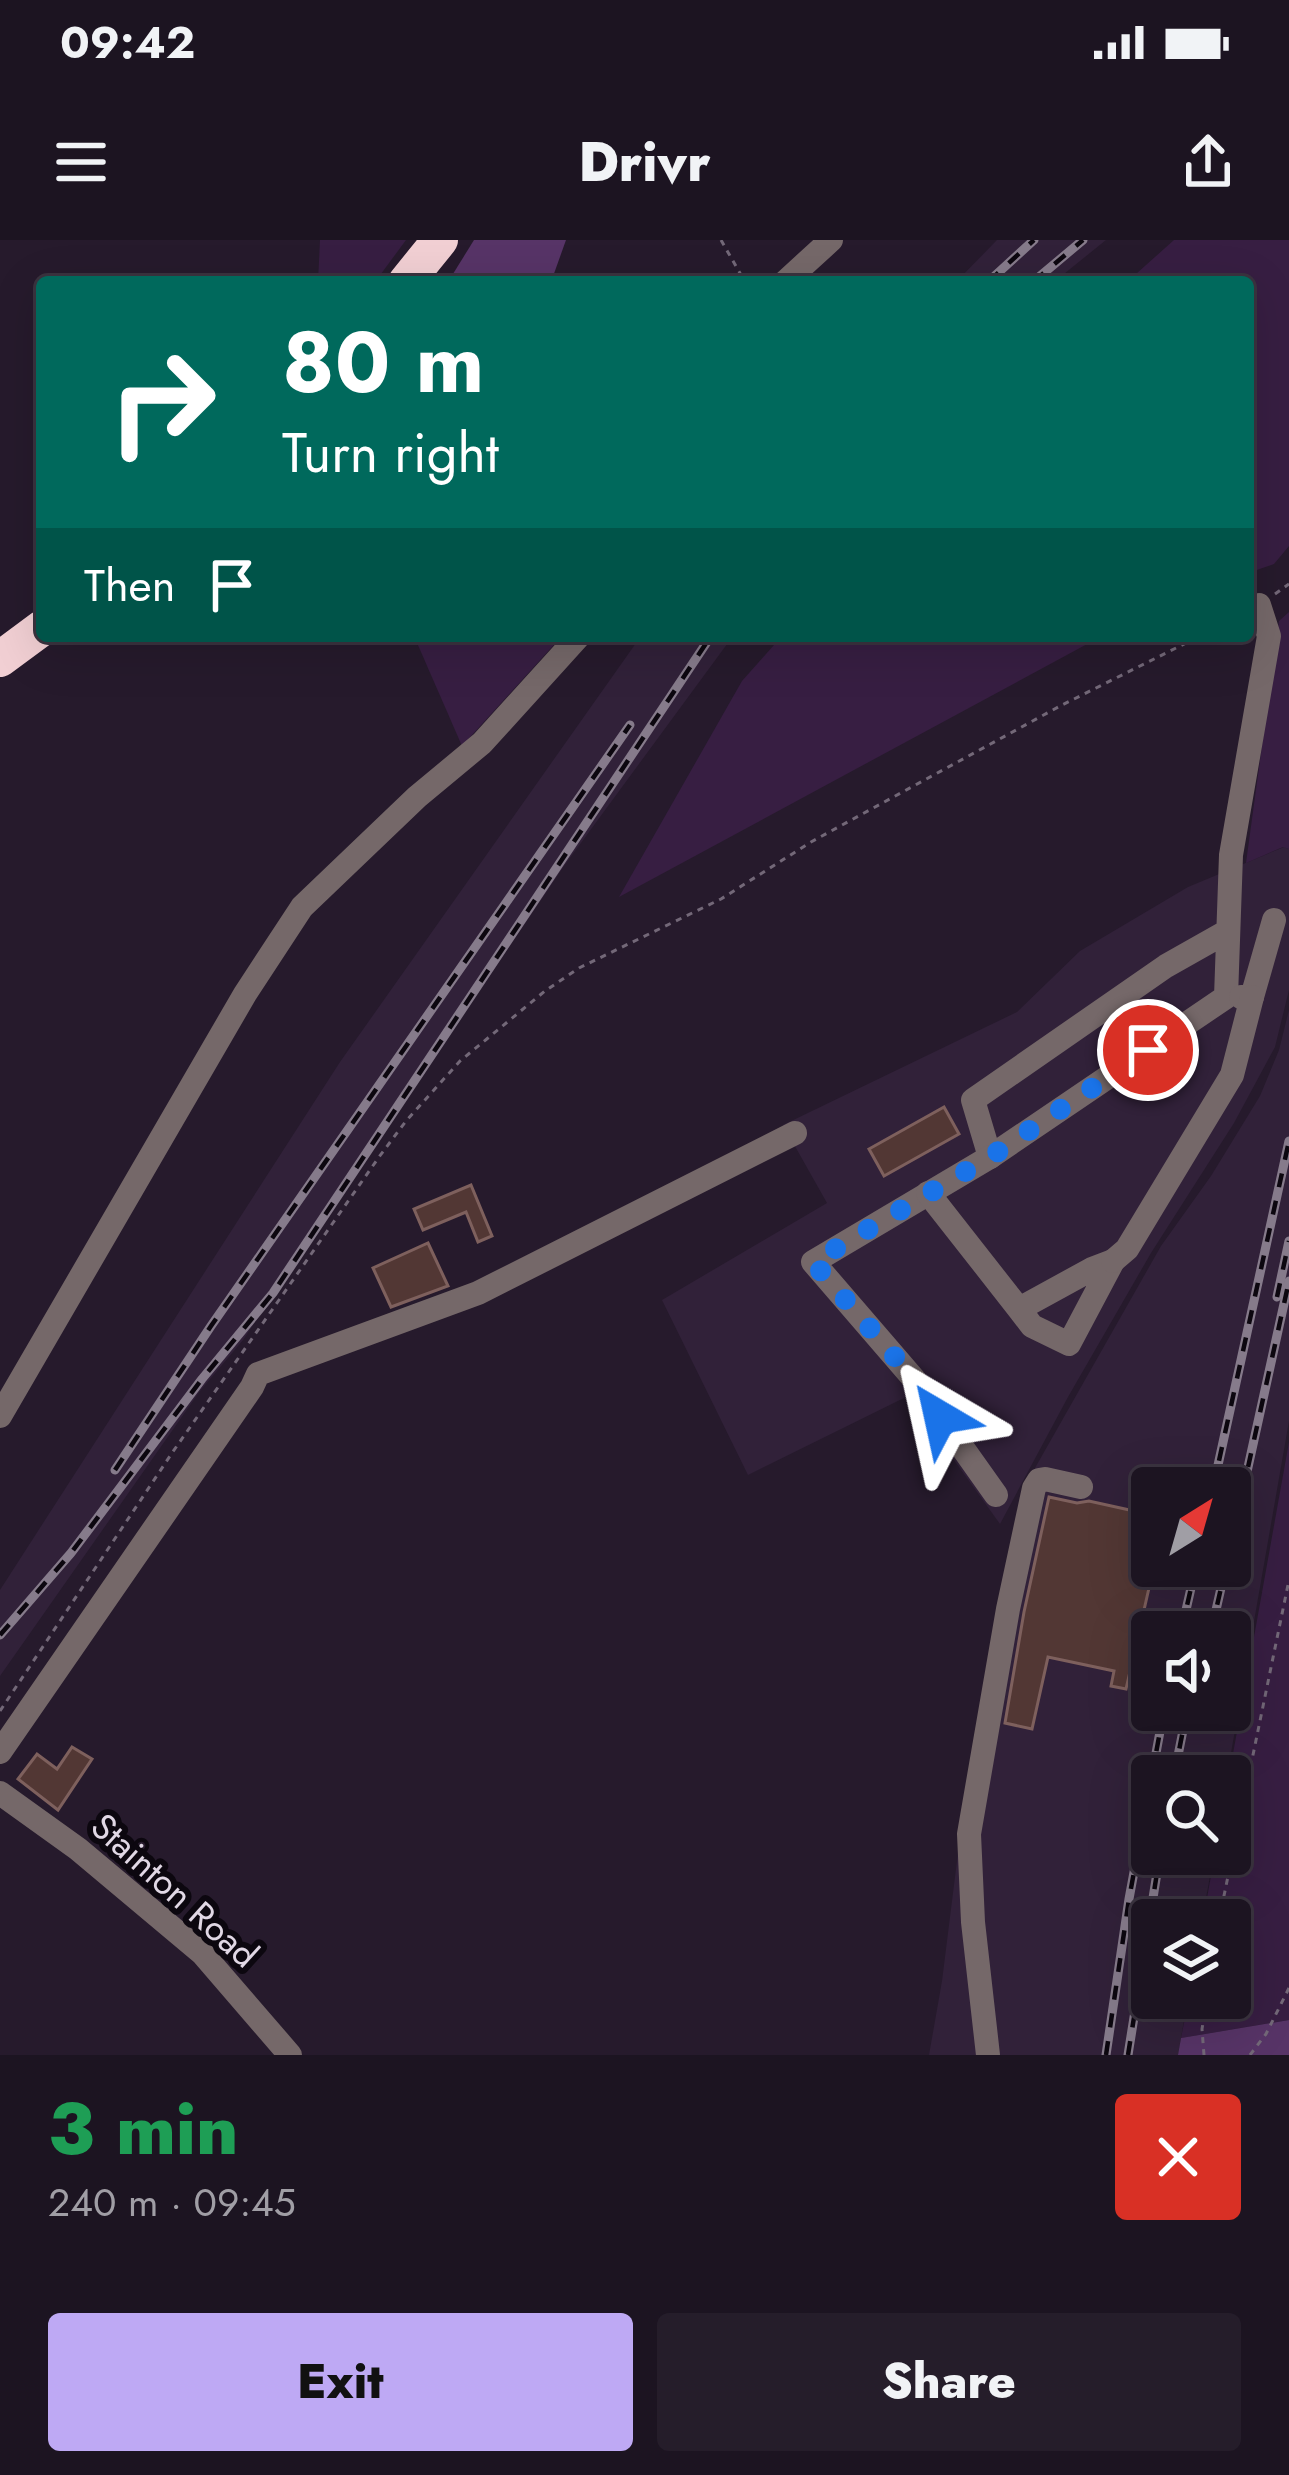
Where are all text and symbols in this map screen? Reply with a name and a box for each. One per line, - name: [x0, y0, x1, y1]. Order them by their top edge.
- text: 09:42: [60, 10, 195, 75]
- text: Drivr: [578, 123, 711, 201]
- icon: menu: [48, 129, 114, 195]
- icon: share: [1175, 129, 1241, 195]
- text: 80 m: [282, 302, 484, 424]
- icon: right: [84, 324, 240, 480]
- text: Turn right: [282, 414, 499, 492]
- icon: arrive: [199, 552, 265, 618]
- text: Then: [84, 553, 175, 618]
- pin: [1097, 999, 1199, 1101]
- icon: arrive: [1115, 1017, 1181, 1083]
- position arrow: [877, 1354, 1003, 1480]
- north arrow: [1131, 1467, 1251, 1587]
- map controls: [1131, 1467, 1251, 2019]
- button: sound: [1131, 1611, 1251, 1731]
- button: search: [1131, 1755, 1251, 1875]
- street label: Stainton Road: [80, 1801, 270, 1979]
- button: layers: [1131, 1899, 1251, 2019]
- text: 3 min: [48, 2077, 239, 2181]
- button: close: [1115, 2094, 1241, 2220]
- text: 240 m · 09:45: [48, 2174, 296, 2231]
- button: Exit: [48, 2313, 633, 2451]
- button: Share: [657, 2313, 1241, 2451]

